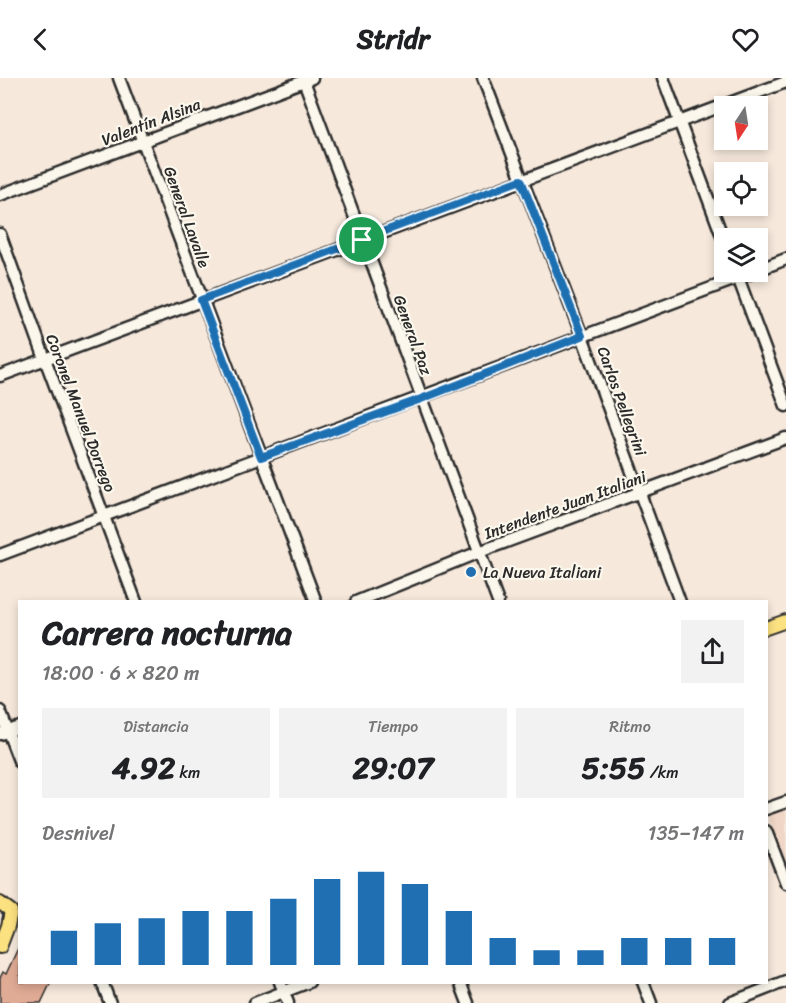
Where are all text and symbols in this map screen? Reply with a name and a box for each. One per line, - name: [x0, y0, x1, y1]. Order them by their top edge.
- text: Stridr: [357, 15, 429, 63]
- icon: back: [24, 23, 57, 56]
- icon: heart: [729, 23, 762, 56]
- street label: Valentín Alsina: [97, 89, 206, 154]
- north arrow: [714, 96, 768, 150]
- map controls: [714, 96, 768, 282]
- street label: General Lavalle: [155, 162, 219, 272]
- button: locate: [714, 162, 768, 216]
- pin: [336, 214, 387, 265]
- icon: arrive: [345, 223, 378, 256]
- button: layers: [714, 228, 768, 282]
- street label: General Paz: [385, 291, 441, 380]
- street label: Coronel Manuel Dorrego: [37, 330, 125, 497]
- street label: Carlos Pellegrini: [589, 342, 655, 460]
- street label: Intendente Juan Italiani: [479, 462, 651, 548]
- place label: La Nueva Italiani: [483, 558, 602, 587]
- marker: La Nueva Italiani: [464, 565, 478, 579]
- text: Carrera nocturna: [42, 604, 292, 662]
- button: share: [681, 620, 744, 683]
- text: 18:00 · 6 × 820 m: [42, 656, 199, 691]
- text: Distancia: [123, 712, 189, 741]
- text: Tiempo: [368, 712, 418, 741]
- text: Ritmo: [609, 712, 651, 741]
- text: 4.92: [112, 741, 175, 795]
- text: 29:07: [353, 741, 433, 795]
- text: 5:55: [582, 741, 646, 795]
- text: km: [175, 758, 200, 787]
- text: /km: [646, 758, 678, 787]
- text: Desnivel: [42, 816, 114, 851]
- text: 135–147 m: [648, 816, 744, 851]

